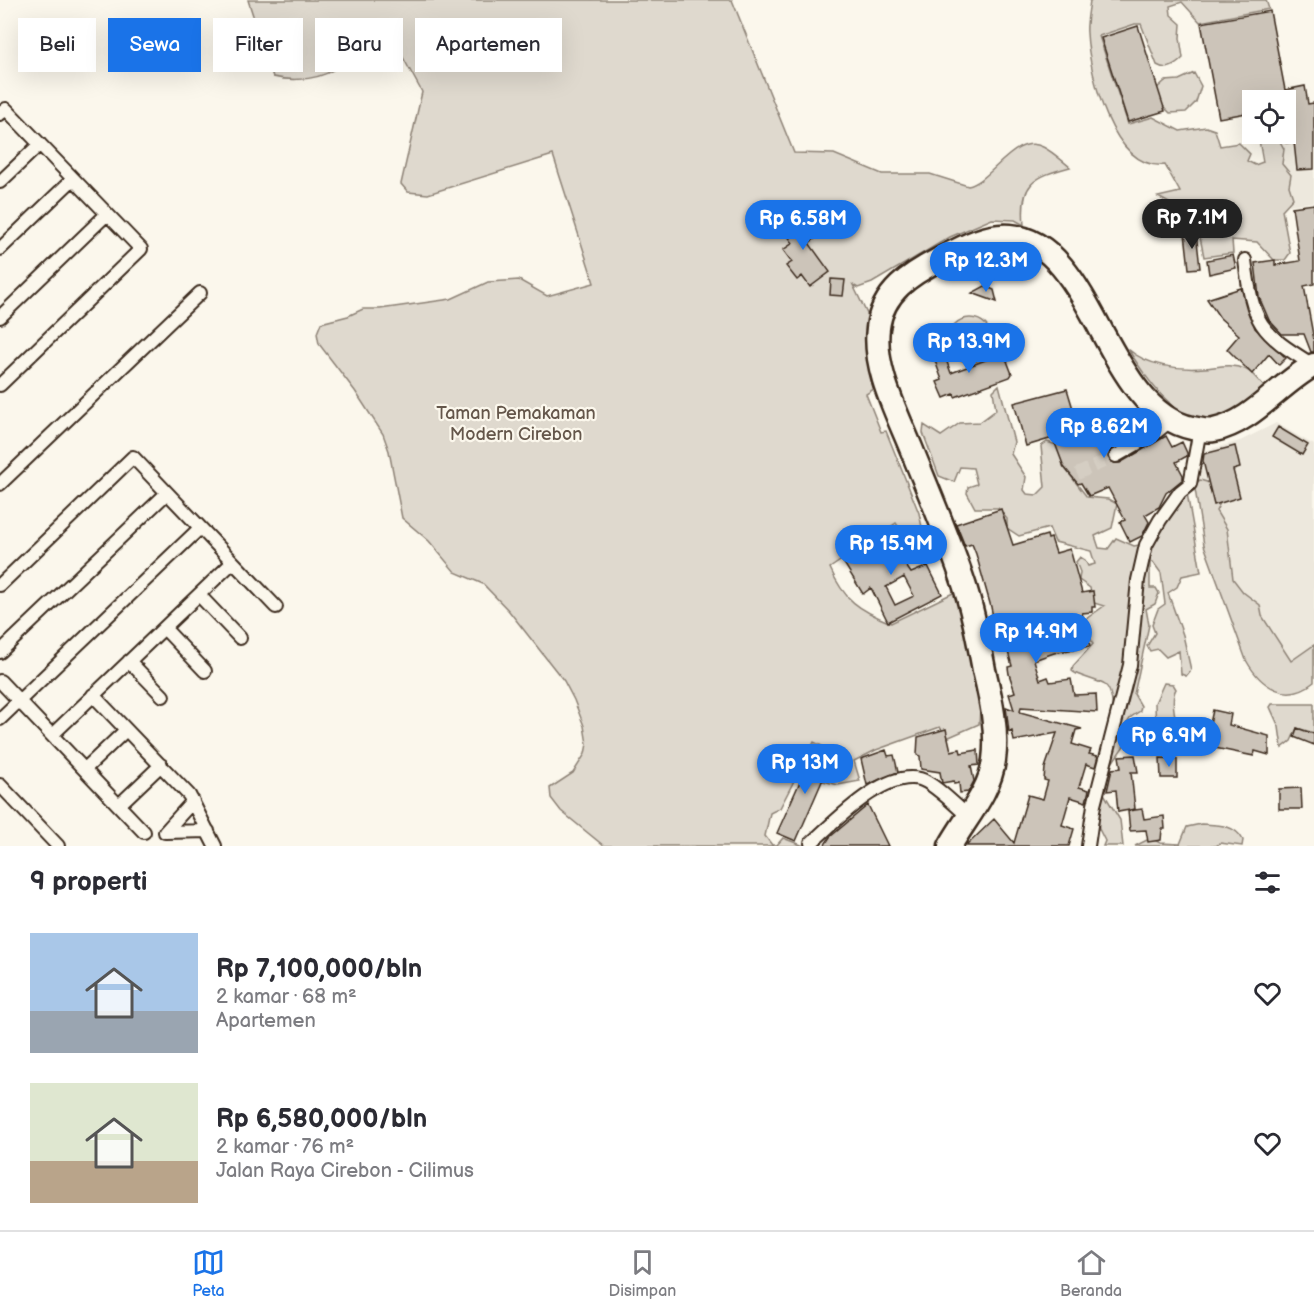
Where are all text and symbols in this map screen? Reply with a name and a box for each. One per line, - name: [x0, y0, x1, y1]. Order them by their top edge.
- chip: Beli: [18, 18, 96, 72]
- chip: Sewa: [108, 18, 201, 72]
- chip: Filter: [213, 18, 303, 72]
- chip: Baru: [315, 18, 403, 72]
- chip: Apartemen: [415, 18, 562, 72]
- map controls: [1242, 90, 1296, 144]
- button: locate: [1242, 90, 1296, 144]
- pin: Rp 7.1M: [1137, 199, 1247, 250]
- pin: Rp 6.58M: [741, 200, 865, 251]
- text: Rp 7.1M: [1156, 206, 1228, 230]
- text: Rp 6.58M: [759, 207, 847, 231]
- pin: Rp 12.3M: [924, 242, 1048, 293]
- text: Rp 12.3M: [944, 249, 1028, 273]
- pin: Rp 13.9M: [907, 323, 1031, 374]
- text: Rp 13.9M: [927, 330, 1011, 354]
- park label: Taman Pemakaman Modern Cirebon: [436, 403, 596, 445]
- pin: Rp 8.62M: [1042, 408, 1166, 459]
- text: Rp 8.62M: [1060, 415, 1148, 439]
- pin: Rp 15.9M: [829, 525, 953, 576]
- text: Rp 15.9M: [849, 532, 933, 556]
- pin: Rp 14.9M: [974, 613, 1098, 664]
- text: Rp 14.9M: [994, 620, 1078, 644]
- pin: Rp 6.9M: [1114, 717, 1224, 768]
- text: Rp 6.9M: [1131, 724, 1207, 748]
- pin: Rp 13M: [756, 744, 854, 795]
- text: Rp 13M: [771, 751, 839, 775]
- icon: filters: [1251, 866, 1284, 899]
- text: 9 properti: [30, 867, 147, 898]
- text: Rp 7,100,000/bln: [216, 954, 422, 985]
- icon: home: [78, 957, 150, 1029]
- icon: heart: [1251, 977, 1284, 1010]
- text: 2 kamar · 68 m²: [216, 985, 357, 1009]
- text: Apartemen: [216, 1009, 316, 1033]
- text: Rp 6,580,000/bln: [216, 1104, 427, 1135]
- icon: home: [78, 1107, 150, 1179]
- icon: heart: [1251, 1127, 1284, 1160]
- text: 2 kamar · 76 m²: [216, 1135, 354, 1159]
- text: Jalan Raya Cirebon - Cilimus: [216, 1159, 474, 1183]
- tab: Peta: [192, 1246, 225, 1301]
- tab: Disimpan: [609, 1246, 676, 1301]
- tab: Beranda: [1060, 1246, 1122, 1301]

